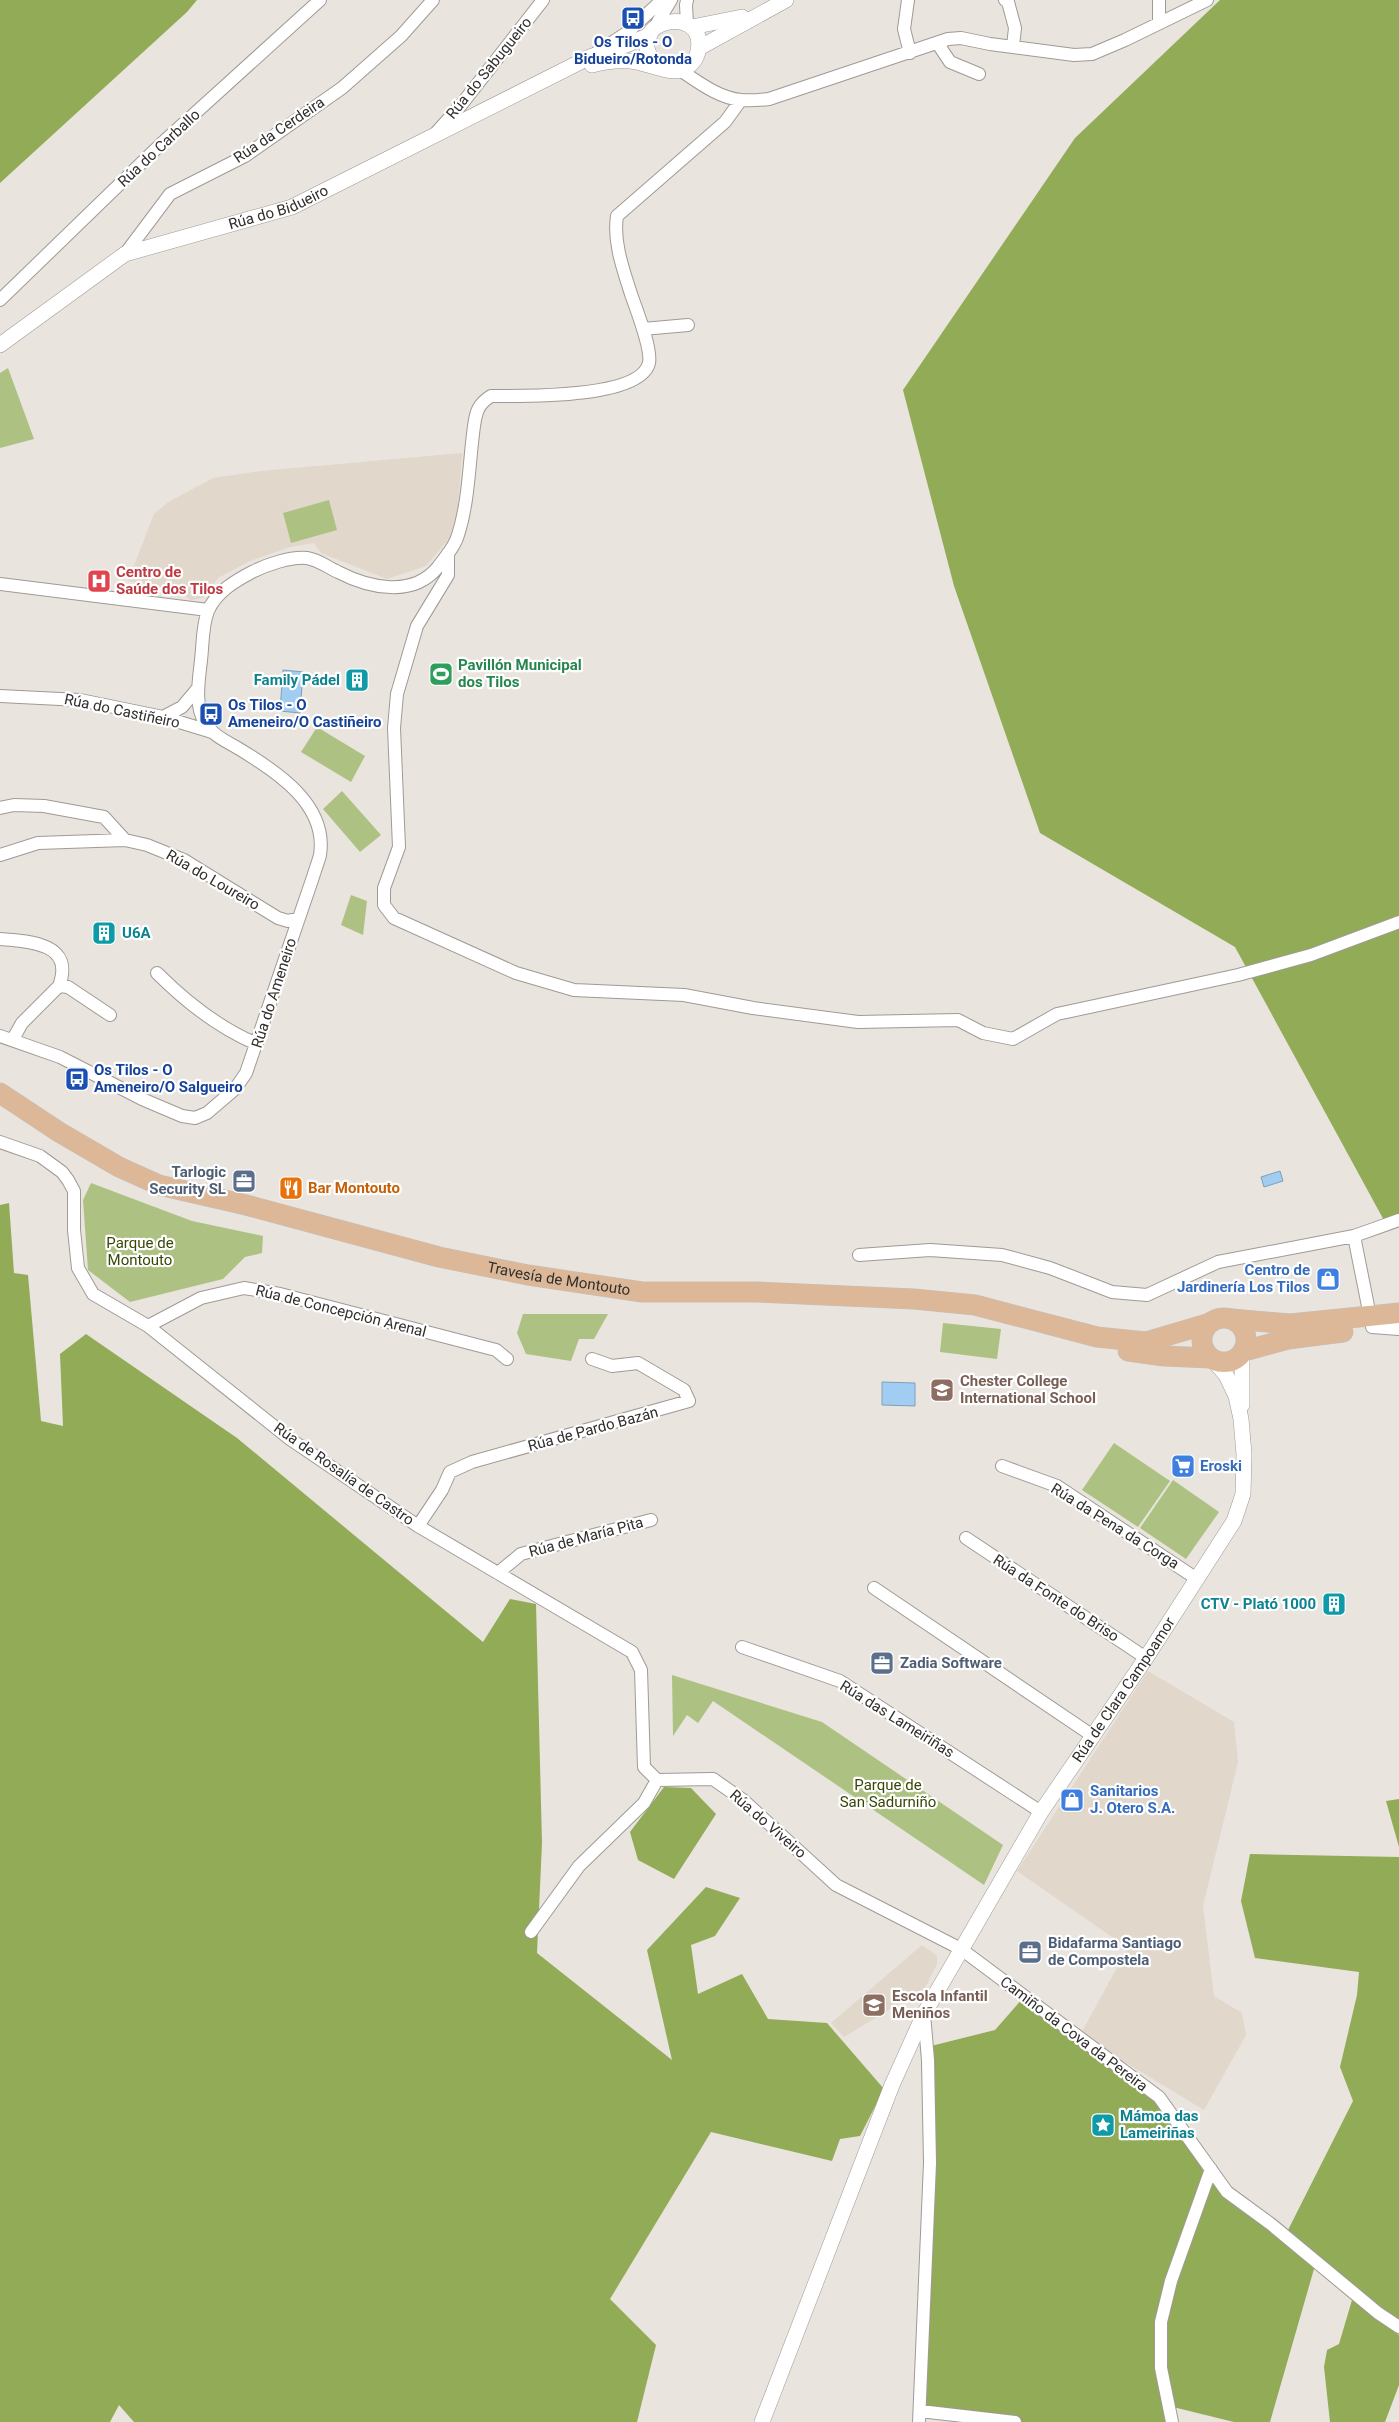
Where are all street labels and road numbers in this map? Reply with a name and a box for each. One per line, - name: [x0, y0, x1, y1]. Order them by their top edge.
- street label: Rúa do Sabugueiro: [442, 14, 536, 122]
- street label: Rúa da Cerdeira: [230, 93, 328, 167]
- street label: Rúa do Carballo: [114, 105, 204, 191]
- street label: Rúa do Bidueiro: [226, 181, 331, 233]
- street label: Rúa do Castiñeiro: [63, 690, 181, 732]
- street label: Rúa do Loureiro: [163, 846, 263, 914]
- street label: Rúa do Ameneiro: [248, 936, 300, 1050]
- street label: Travesía de Montouto: [486, 1258, 632, 1299]
- street label: Rúa de Concepción Arenal: [254, 1281, 428, 1341]
- street label: Rúa de Pardo Bazán: [526, 1403, 660, 1455]
- street label: Rúa de Rosalía de Castro: [271, 1419, 417, 1529]
- street label: Rúa da Pena da Corga: [1048, 1479, 1182, 1573]
- street label: Rúa de María Pita: [527, 1513, 645, 1561]
- street label: Rúa da Fonte do Briso: [990, 1551, 1122, 1645]
- street label: Rúa de Clara Campoamor: [1068, 1614, 1179, 1766]
- street label: Rúa das Lameiriñas: [837, 1677, 957, 1761]
- street label: Rúa do Viveiro: [726, 1786, 810, 1862]
- street label: Camiño da Cova da Pereira: [997, 1973, 1151, 2095]

